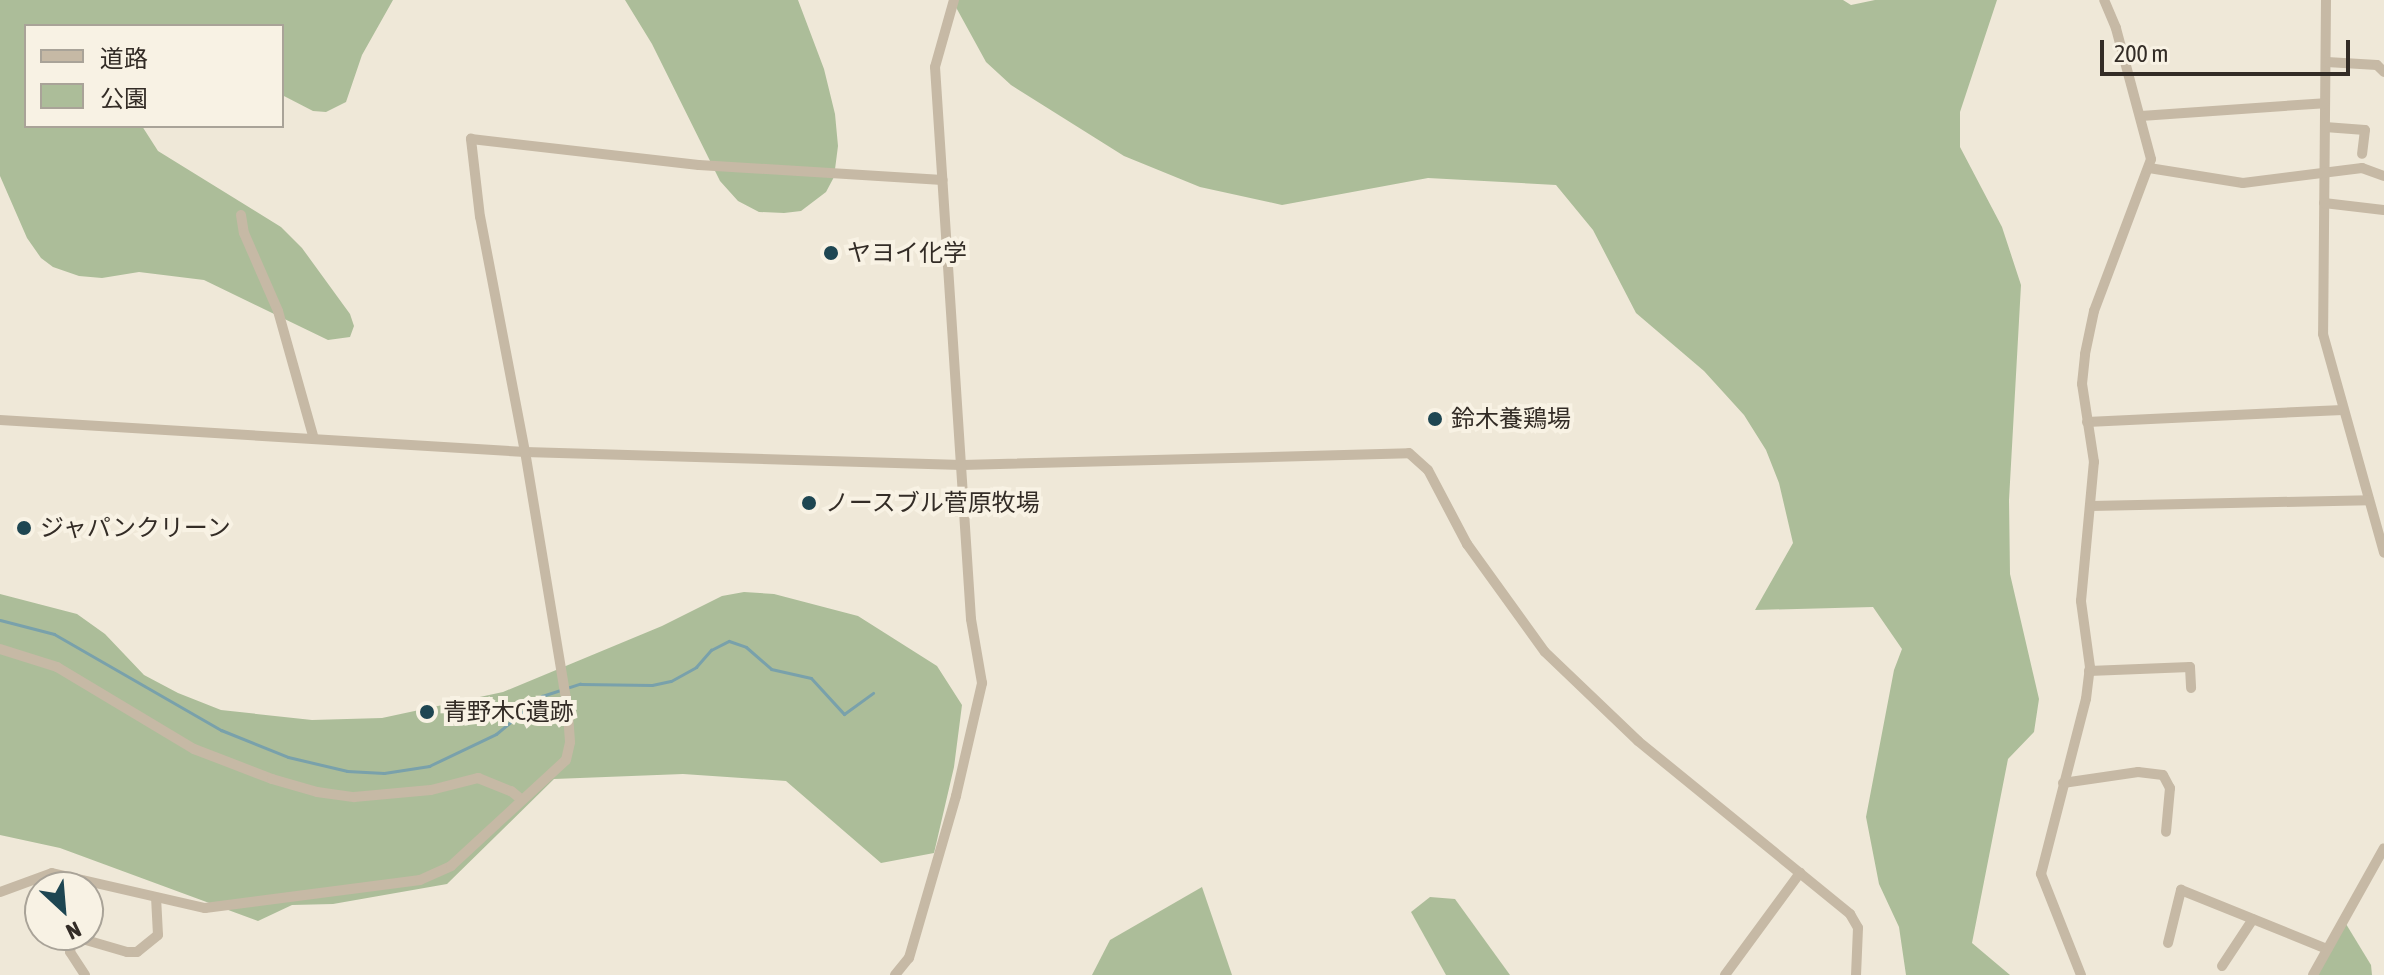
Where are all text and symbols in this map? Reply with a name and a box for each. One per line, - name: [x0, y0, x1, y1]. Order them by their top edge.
- legend: [24, 24, 284, 128]
- scale bar: [2104, 24, 2354, 74]
- text: 200 m: [2114, 40, 2168, 67]
- text: 道路: [100, 45, 148, 72]
- text: 公園: [100, 85, 148, 112]
- place label: ヤヨイ化学: [847, 239, 967, 267]
- marker: ヤヨイ化学: [822, 244, 840, 262]
- place label: 鈴木養鶏場: [1451, 405, 1571, 433]
- marker: 鈴木養鶏場: [1426, 410, 1444, 428]
- place label: ノースブル菅原牧場: [825, 489, 1041, 517]
- marker: ノースブル菅原牧場: [800, 494, 818, 512]
- place label: ジャパンクリーン: [40, 514, 232, 542]
- marker: ジャパンクリーン: [15, 519, 33, 537]
- place label: 青野木C遺跡: [443, 698, 574, 726]
- marker: 青野木C遺跡: [418, 703, 436, 721]
- north arrow: [24, 871, 104, 951]
- text: N: [62, 916, 85, 945]

